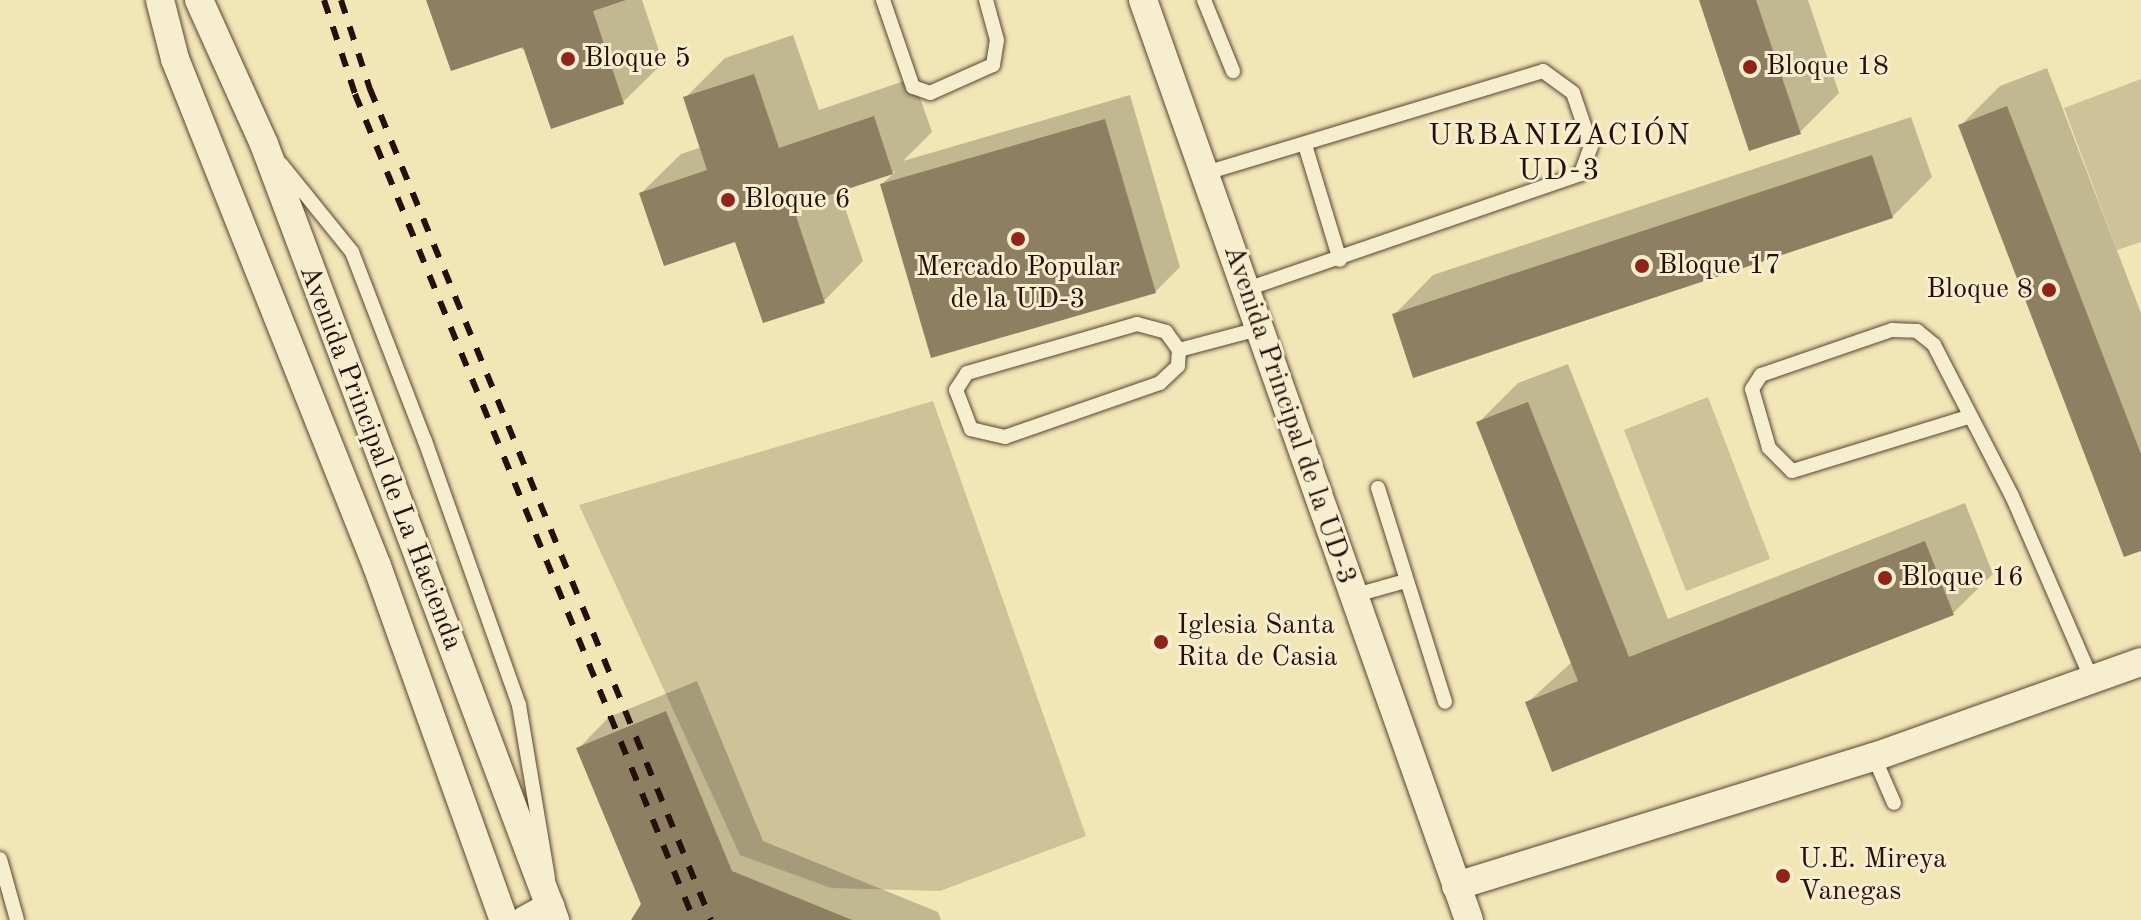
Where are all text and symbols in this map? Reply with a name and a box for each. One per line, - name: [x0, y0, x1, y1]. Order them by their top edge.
- place label: Bloque 5: [584, 42, 691, 76]
- marker: Bloque 5: [559, 50, 577, 68]
- place label: Bloque 18: [1766, 50, 1889, 84]
- marker: Bloque 18: [1741, 58, 1759, 76]
- district label: URBANIZACIÓN UD-3: [1428, 118, 1692, 188]
- place label: Bloque 6: [744, 183, 851, 217]
- marker: Bloque 6: [719, 191, 737, 209]
- marker: Mercado Popular de la UD-3: [1009, 230, 1027, 248]
- street label: Avenida Principal de la UD-3: [1215, 241, 1363, 589]
- place label: Bloque 17: [1658, 249, 1781, 283]
- place label: Mercado Popular de la UD-3: [916, 251, 1120, 317]
- marker: Bloque 17: [1633, 257, 1651, 275]
- street label: Avenida Principal de La Hacienda: [291, 261, 469, 655]
- place label: Bloque 8: [1926, 273, 2033, 307]
- marker: Bloque 8: [2040, 281, 2058, 299]
- place label: Bloque 16: [1901, 561, 2024, 595]
- marker: Bloque 16: [1876, 569, 1894, 587]
- place label: Iglesia Santa Rita de Casia: [1177, 609, 1338, 675]
- marker: Iglesia Santa Rita de Casia: [1152, 633, 1170, 651]
- place label: U.E. Mireya Vanegas: [1799, 843, 1947, 909]
- marker: U.E. Mireya Vanegas: [1774, 867, 1792, 885]

